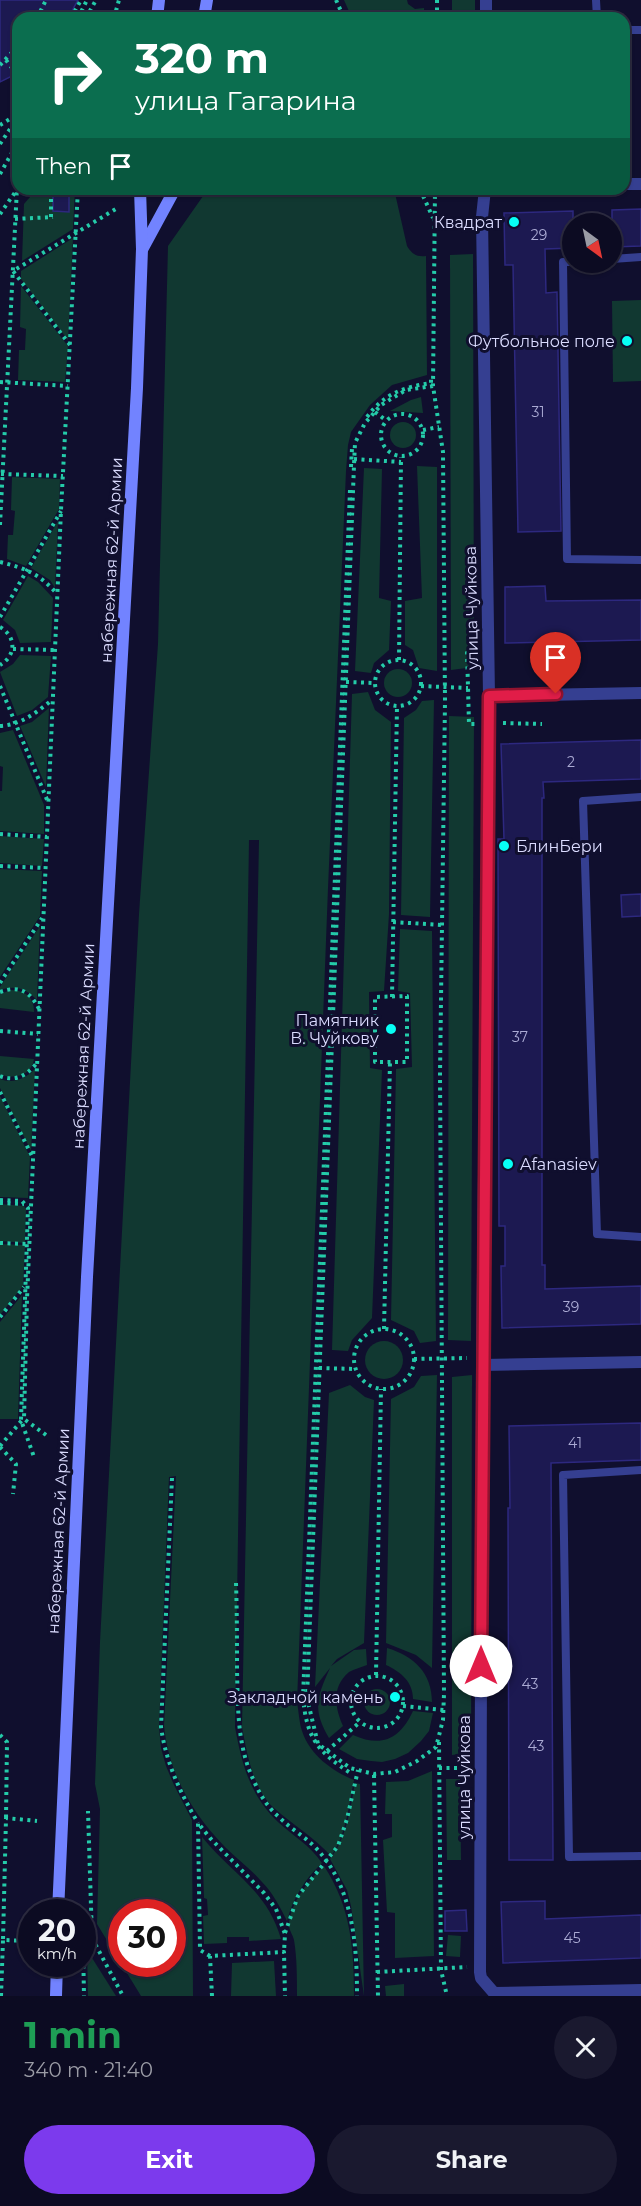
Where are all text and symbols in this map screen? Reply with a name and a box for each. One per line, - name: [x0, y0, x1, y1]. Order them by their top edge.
- text: 320 m: [135, 32, 269, 84]
- icon: right: [36, 36, 114, 114]
- text: улица Гагарина: [135, 84, 356, 117]
- icon: arrive: [104, 150, 137, 183]
- text: Then: [36, 153, 92, 180]
- place label: Квадрат: [434, 213, 502, 232]
- north arrow: [562, 213, 622, 273]
- map controls: [562, 213, 622, 273]
- marker: Квадрат: [507, 215, 521, 229]
- house number: 29: [531, 226, 547, 244]
- place label: Футбольное поле: [468, 332, 615, 351]
- marker: Футбольное поле: [620, 334, 634, 348]
- house number: 31: [532, 403, 544, 421]
- street label: набережная 62-й Армии: [97, 457, 126, 663]
- street label: улица Чуйкова: [461, 546, 482, 671]
- pin: [530, 632, 581, 694]
- icon: arrive: [539, 641, 572, 674]
- house number: 2: [567, 753, 575, 771]
- place label: БлинБери: [516, 837, 603, 856]
- marker: БлинБери: [497, 839, 511, 853]
- street label: набережная 62-й Армии: [69, 943, 98, 1149]
- place label: Памятник В. Чуйкову: [290, 1011, 380, 1048]
- marker: Памятник В. Чуйкову: [384, 1022, 398, 1036]
- house number: 37: [512, 1028, 528, 1046]
- place label: Afanasiev: [520, 1155, 597, 1174]
- marker: Afanasiev: [501, 1157, 515, 1171]
- house number: 39: [563, 1298, 579, 1316]
- street label: набережная 62-й Армии: [44, 1428, 73, 1634]
- house number: 41: [568, 1434, 582, 1452]
- position arrow: [449, 1634, 513, 1698]
- house number: 43: [522, 1675, 539, 1693]
- place label: Закладной камень: [228, 1688, 383, 1707]
- marker: Закладной камень: [388, 1690, 402, 1704]
- street label: улица Чуйкова: [455, 1715, 474, 1840]
- house number: 43: [528, 1737, 545, 1755]
- speed limit sign: 30: [108, 1899, 186, 1977]
- text: 20: [38, 1912, 76, 1949]
- house number: 45: [563, 1929, 581, 1947]
- text: km/h: [37, 1944, 77, 1963]
- text: 1 min: [24, 2013, 122, 2057]
- button: close: [554, 2016, 617, 2079]
- text: 340 m · 21:40: [24, 2058, 153, 2082]
- button: Exit: [24, 2125, 315, 2194]
- button: Share: [327, 2125, 617, 2194]

